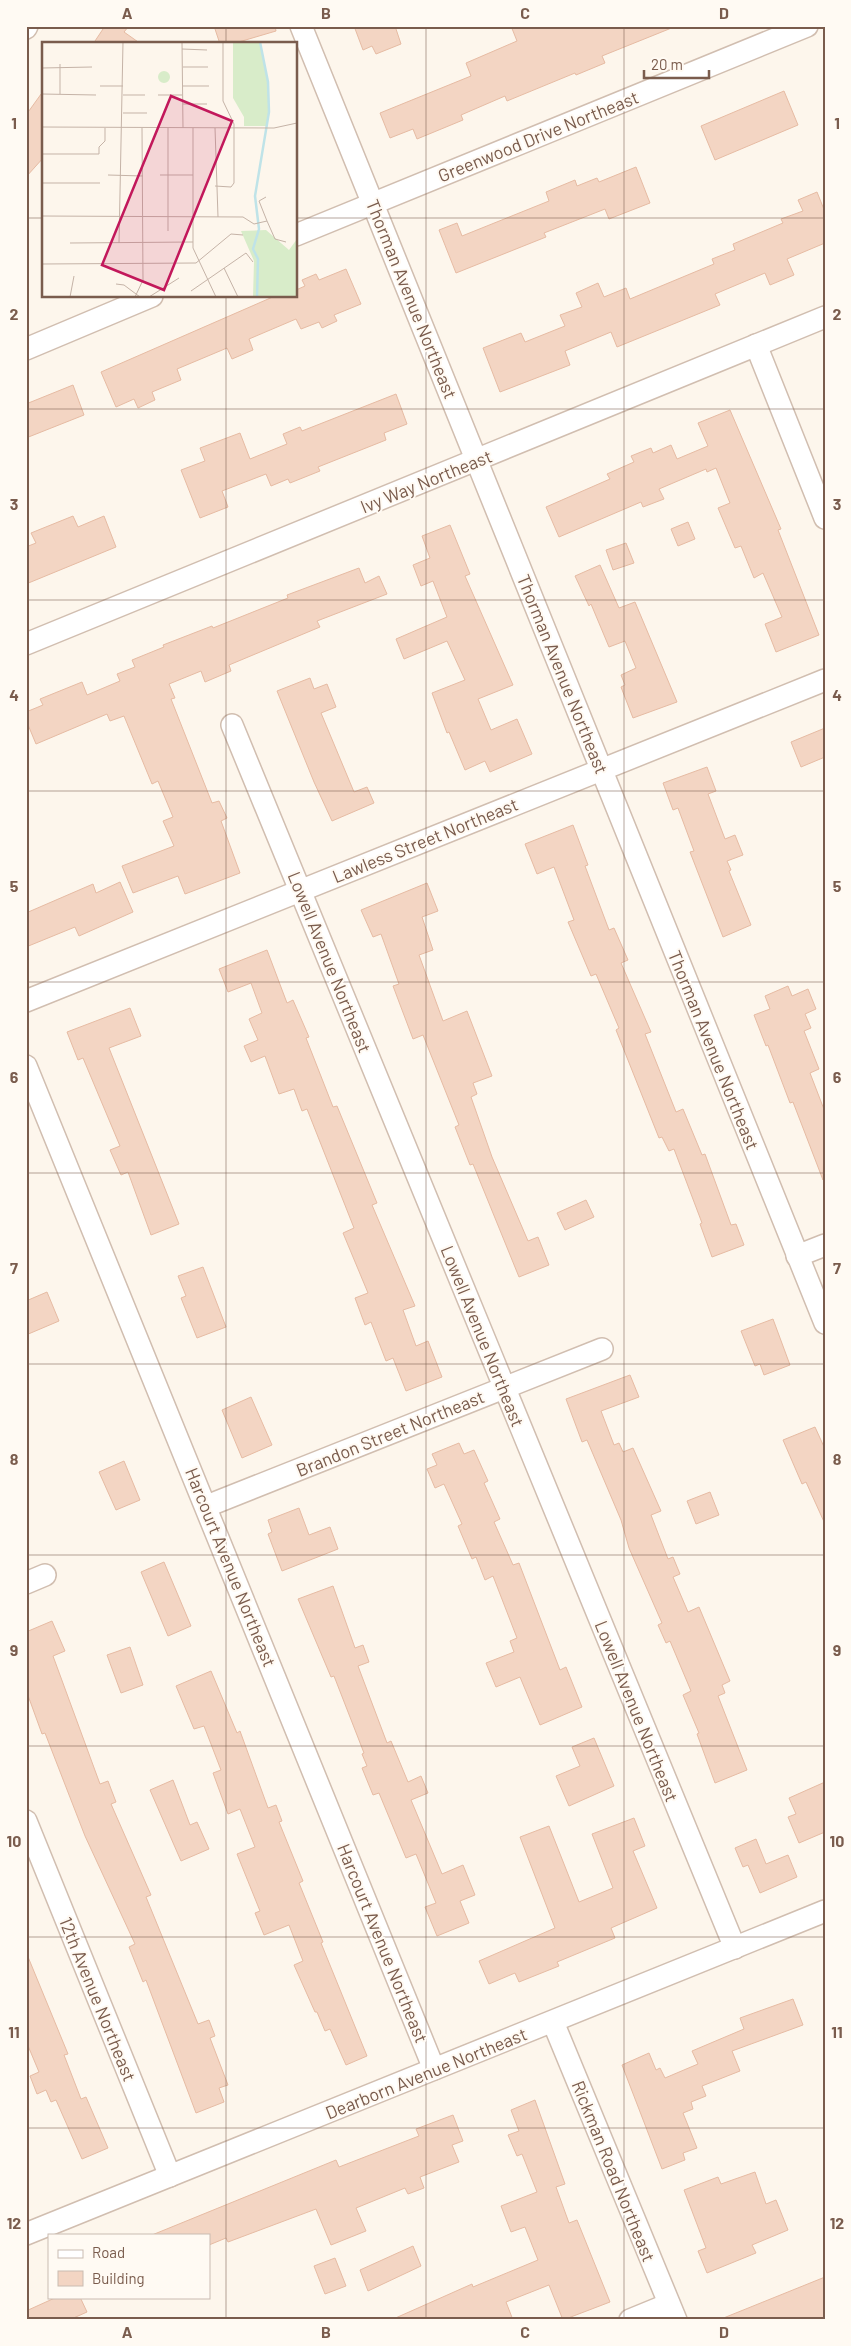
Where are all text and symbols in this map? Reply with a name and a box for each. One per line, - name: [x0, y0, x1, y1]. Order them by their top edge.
- text: A: [122, 3, 133, 22]
- text: B: [321, 3, 331, 22]
- text: C: [520, 3, 530, 22]
- text: D: [719, 3, 729, 22]
- inset map: [42, 42, 298, 298]
- scale bar: [644, 48, 708, 80]
- text: 20 m: [651, 55, 683, 73]
- street label: Greenwood Drive Northeast: [434, 86, 642, 186]
- text: 1: [11, 113, 17, 132]
- text: 1: [834, 113, 840, 132]
- street label: Thorman Avenue Northeast: [362, 196, 462, 402]
- text: 2: [10, 304, 19, 323]
- text: 2: [833, 304, 842, 323]
- street label: Ivy Way Northeast: [357, 445, 495, 517]
- text: 3: [10, 494, 18, 513]
- text: 3: [833, 494, 841, 513]
- street label: Thorman Avenue Northeast: [513, 571, 613, 777]
- text: 4: [9, 685, 19, 704]
- text: 4: [832, 685, 842, 704]
- street label: Lawless Street Northeast: [329, 793, 521, 887]
- street label: Lowell Avenue Northeast: [284, 868, 376, 1056]
- text: 5: [10, 876, 19, 895]
- text: 5: [833, 876, 842, 895]
- street label: Thorman Avenue Northeast: [664, 947, 764, 1153]
- text: 6: [10, 1067, 19, 1086]
- text: 6: [833, 1067, 842, 1086]
- street label: Lowell Avenue Northeast: [437, 1242, 529, 1430]
- text: 7: [10, 1258, 18, 1277]
- text: 7: [833, 1258, 841, 1277]
- street label: Brandon Street Northeast: [293, 1385, 487, 1481]
- text: 8: [10, 1449, 19, 1468]
- text: 8: [833, 1449, 842, 1468]
- street label: Harcourt Avenue Northeast: [181, 1464, 281, 1670]
- street label: Lowell Avenue Northeast: [591, 1617, 683, 1805]
- text: 9: [10, 1640, 18, 1659]
- text: 9: [833, 1640, 841, 1659]
- text: 10: [7, 1831, 21, 1850]
- text: 10: [830, 1831, 844, 1850]
- street label: Harcourt Avenue Northeast: [333, 1840, 433, 2046]
- street label: 12th Avenue Northeast: [55, 1914, 141, 2084]
- text: 11: [8, 2022, 20, 2041]
- street label: Dearborn Avenue Northeast: [322, 2022, 530, 2124]
- text: 11: [831, 2022, 843, 2041]
- street label: Rickman Road Northeast: [568, 2077, 660, 2265]
- text: 12: [7, 2213, 21, 2232]
- text: 12: [830, 2213, 844, 2232]
- legend: [48, 2234, 210, 2298]
- text: Road: [92, 2243, 125, 2261]
- text: Building: [92, 2269, 145, 2287]
- text: A: [122, 2322, 133, 2341]
- text: B: [321, 2322, 331, 2341]
- text: C: [520, 2322, 530, 2341]
- text: D: [719, 2322, 729, 2341]

